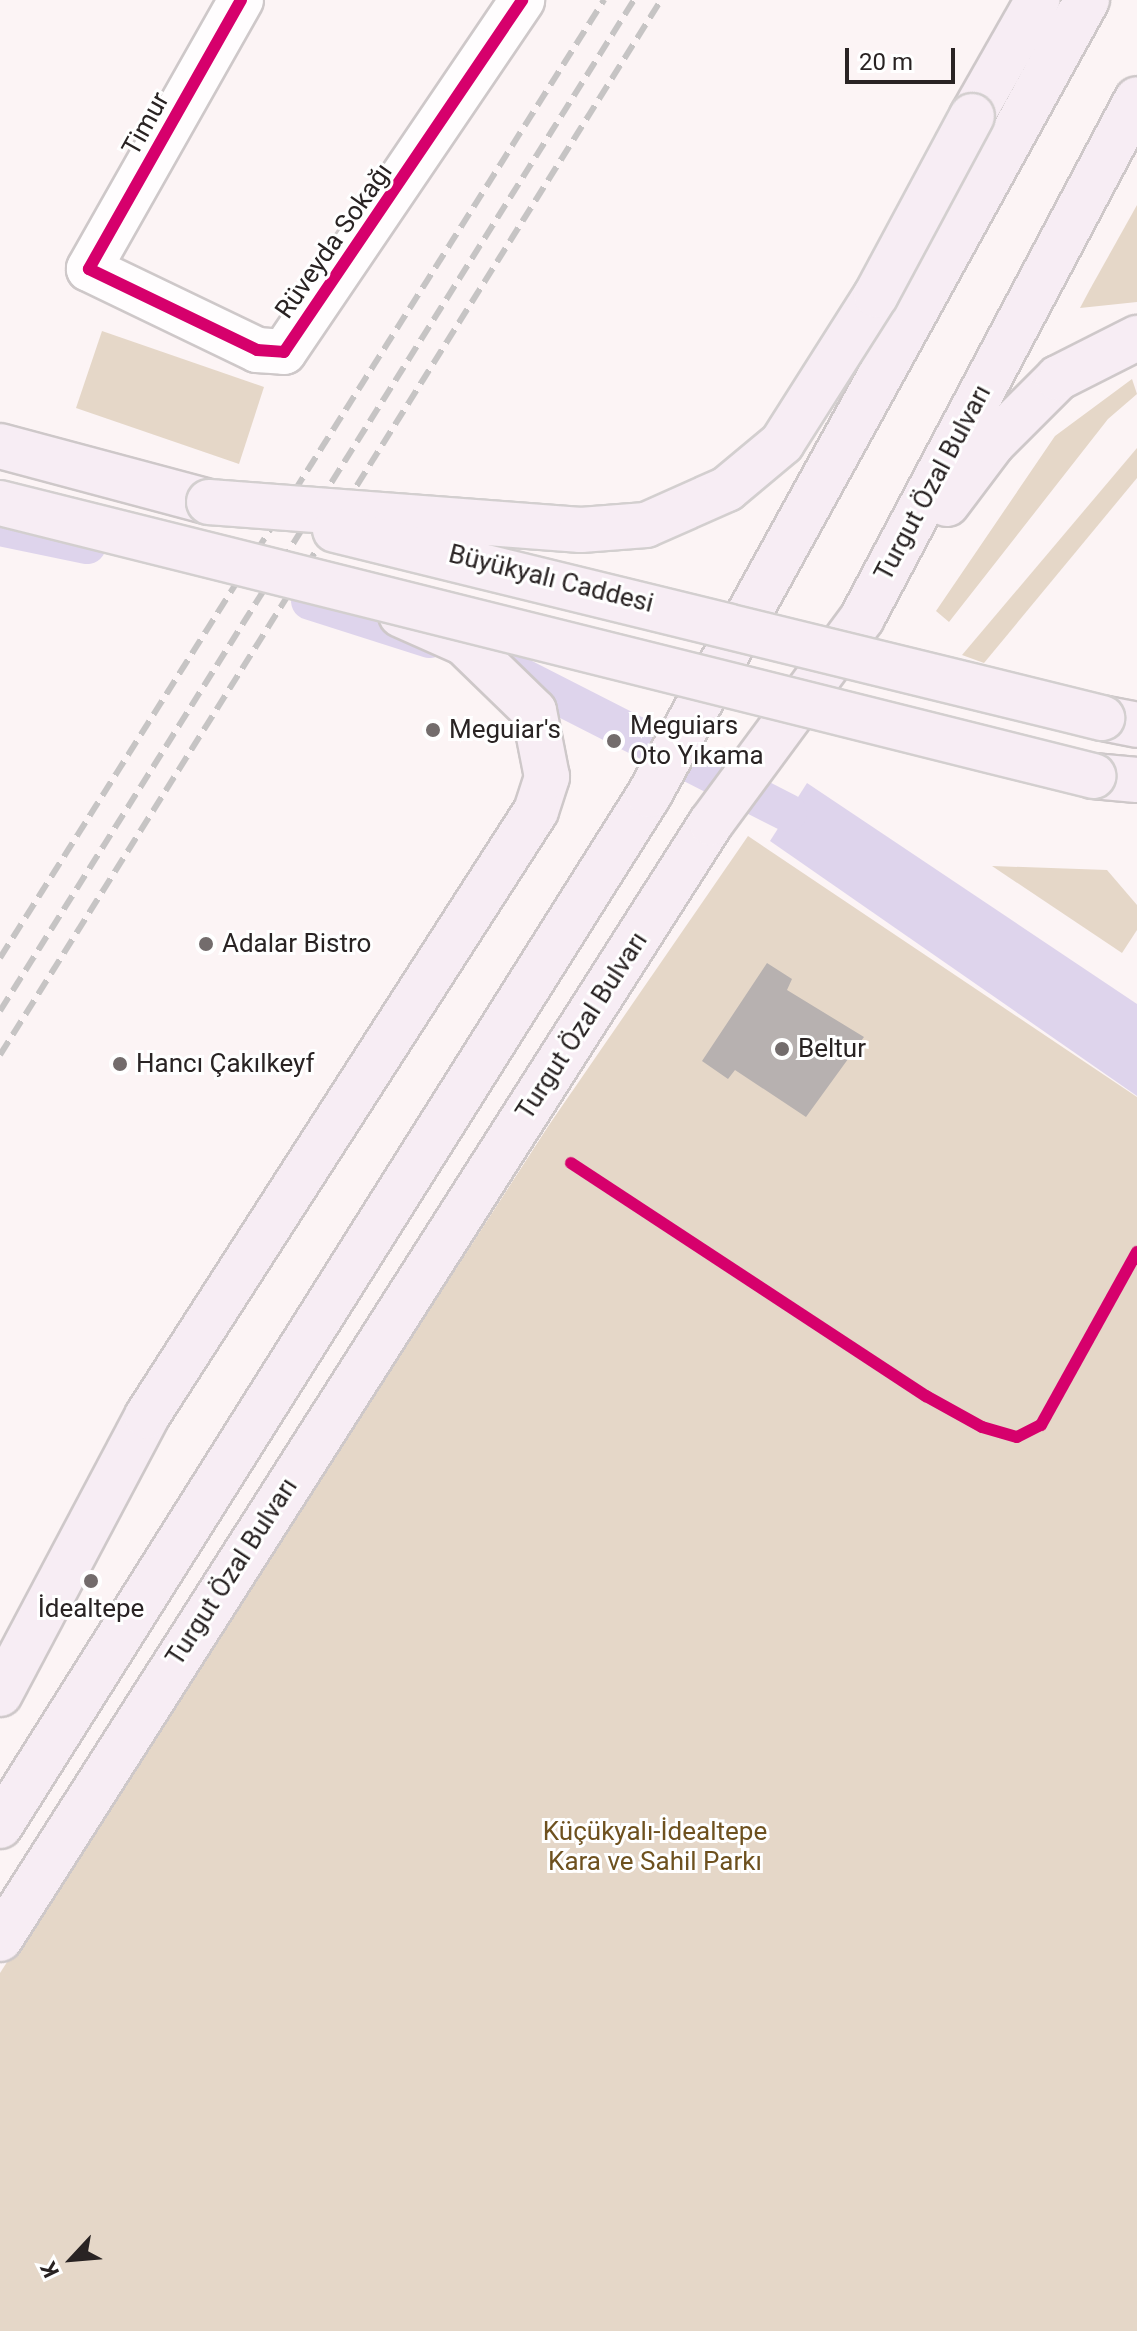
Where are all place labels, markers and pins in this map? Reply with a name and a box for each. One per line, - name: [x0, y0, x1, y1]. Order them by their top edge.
- place label: Meguiars Oto Yıkama: [630, 710, 764, 772]
- place label: Meguiar's: [449, 714, 561, 746]
- marker: Meguiar's: [424, 721, 442, 739]
- marker: Meguiars Oto Yıkama: [605, 732, 623, 750]
- place label: Adalar Bistro: [222, 928, 371, 960]
- marker: Adalar Bistro: [197, 935, 215, 953]
- place label: Beltur: [798, 1033, 866, 1065]
- marker: Beltur: [773, 1040, 791, 1058]
- place label: Hancı Çakılkeyf: [136, 1048, 315, 1080]
- marker: Hancı Çakılkeyf: [111, 1055, 129, 1073]
- marker: İdealtepe: [82, 1572, 100, 1590]
- place label: İdealtepe: [38, 1593, 144, 1625]

